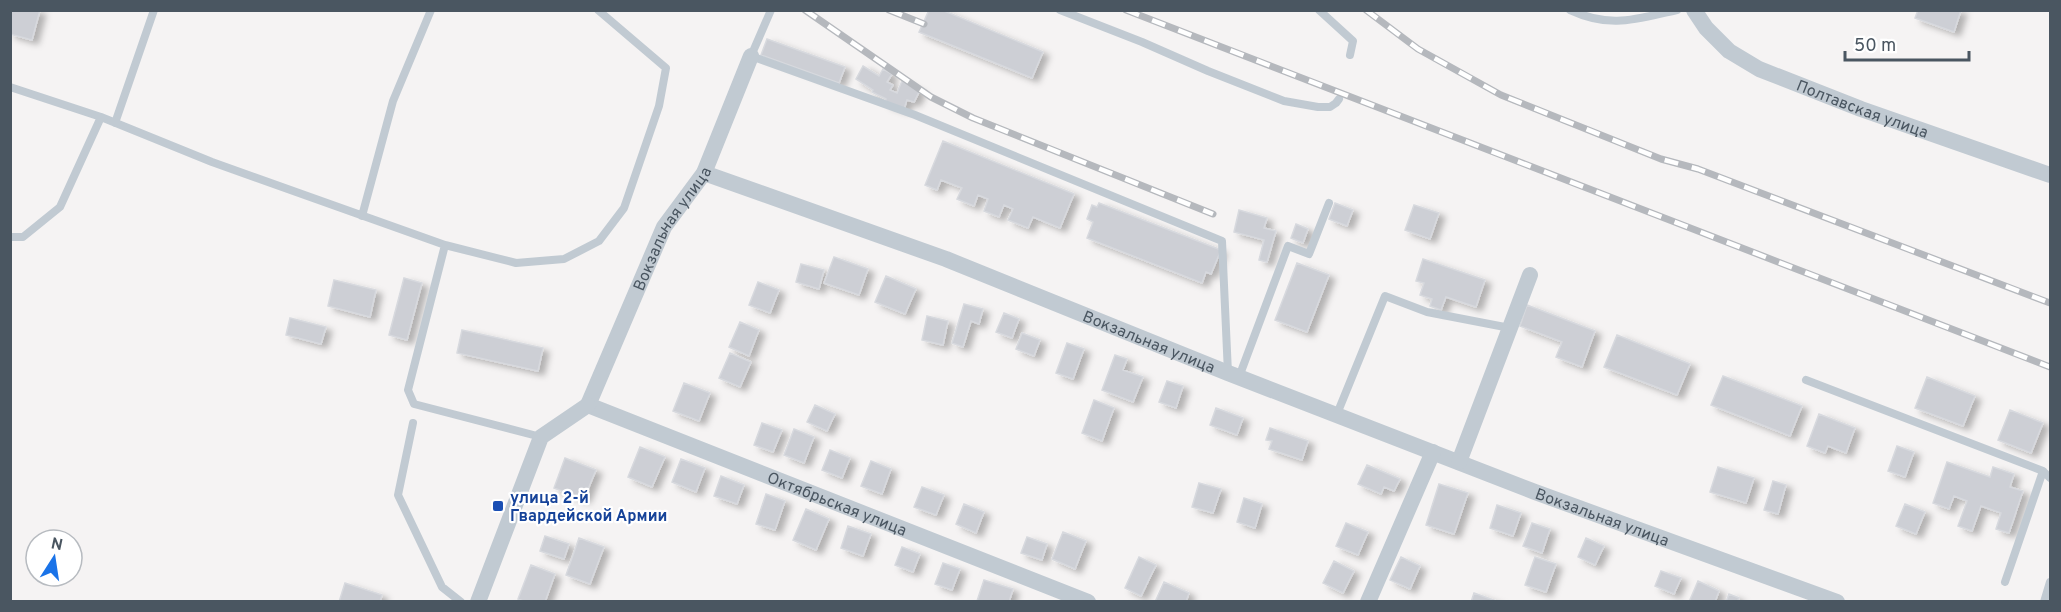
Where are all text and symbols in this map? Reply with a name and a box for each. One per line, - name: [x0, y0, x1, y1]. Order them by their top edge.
- scale bar: [1845, 24, 1970, 62]
- text: 50 m: [1854, 35, 1896, 58]
- street label: Полтавская улица: [1793, 77, 1931, 144]
- street label: Вокзальная улица: [630, 165, 717, 294]
- street label: Вокзальная улица: [1079, 307, 1218, 379]
- street label: Октябрьская улица: [764, 469, 909, 542]
- street label: Вокзальная улица: [1532, 485, 1671, 552]
- place label: улица 2-й Гвардейской Армии: [510, 489, 667, 527]
- marker: улица 2-й Гвардейской Армии: [491, 499, 505, 513]
- north arrow: [24, 528, 84, 588]
- text: N: [49, 534, 64, 556]

